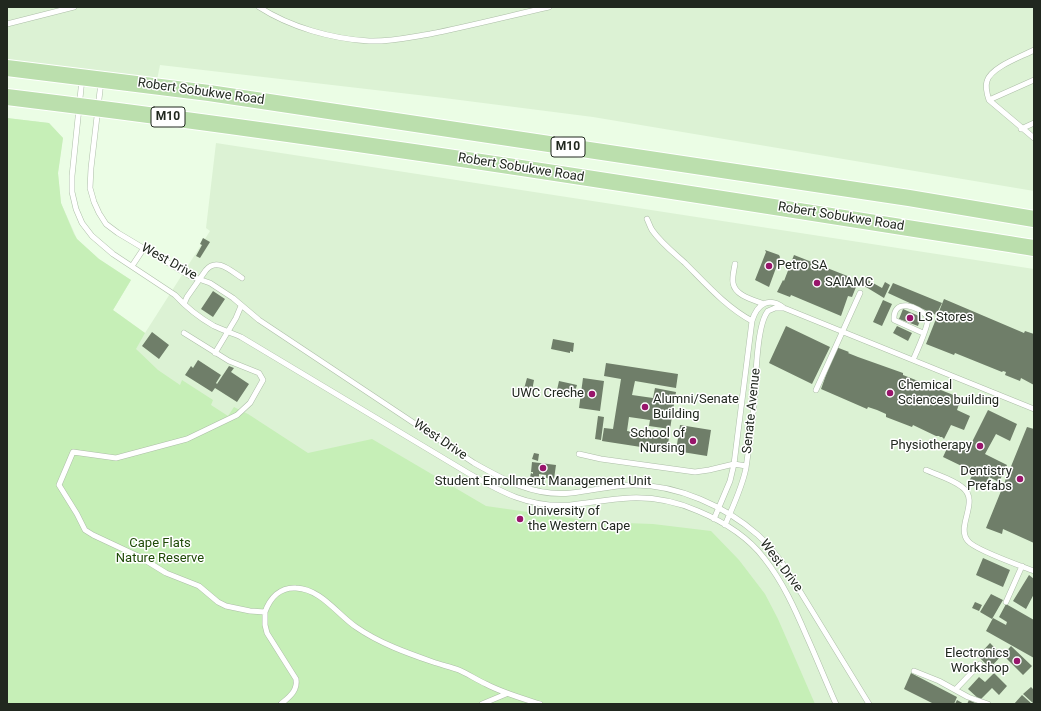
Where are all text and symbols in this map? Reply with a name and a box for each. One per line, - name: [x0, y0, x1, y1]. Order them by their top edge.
- street label: Robert Sobukwe Road: [137, 75, 265, 109]
- road number: M10: [151, 107, 185, 127]
- road number: M10: [551, 137, 585, 157]
- street label: Robert Sobukwe Road: [457, 150, 585, 186]
- street label: Robert Sobukwe Road: [777, 199, 905, 235]
- street label: West Drive: [138, 240, 200, 284]
- place label: Petro SA: [777, 258, 827, 274]
- marker: Petro SA: [764, 261, 774, 271]
- place label: SAIAMC: [825, 275, 873, 291]
- marker: SAIAMC: [812, 278, 822, 288]
- place label: LS Stores: [918, 310, 973, 326]
- marker: LS Stores: [905, 313, 915, 323]
- street label: Senate Avenue: [740, 368, 764, 454]
- place label: Chemical Sciences building: [898, 378, 999, 409]
- place label: UWC Creche: [512, 386, 584, 402]
- marker: Chemical Sciences building: [885, 388, 895, 398]
- marker: UWC Creche: [587, 389, 597, 399]
- place label: Alumni/Senate Building: [653, 392, 739, 423]
- marker: Alumni/Senate Building: [640, 402, 650, 412]
- street label: West Drive: [410, 416, 470, 464]
- place label: School of Nursing: [630, 426, 685, 457]
- marker: School of Nursing: [688, 436, 698, 446]
- place label: Physiotherapy: [890, 438, 972, 454]
- marker: Physiotherapy: [975, 441, 985, 451]
- marker: Student Enrollment Management Unit: [538, 463, 548, 473]
- place label: Dentistry Prefabs: [960, 464, 1012, 495]
- place label: Student Enrollment Management Unit: [435, 474, 651, 490]
- marker: Dentistry Prefabs: [1015, 474, 1025, 484]
- place label: University of the Western Cape: [528, 504, 630, 535]
- marker: University of the Western Cape: [515, 514, 525, 524]
- park label: Cape Flats Nature Reserve: [116, 536, 204, 567]
- street label: West Drive: [756, 537, 806, 595]
- place label: Electronics Workshop: [945, 646, 1009, 677]
- marker: Electronics Workshop: [1012, 656, 1022, 666]

